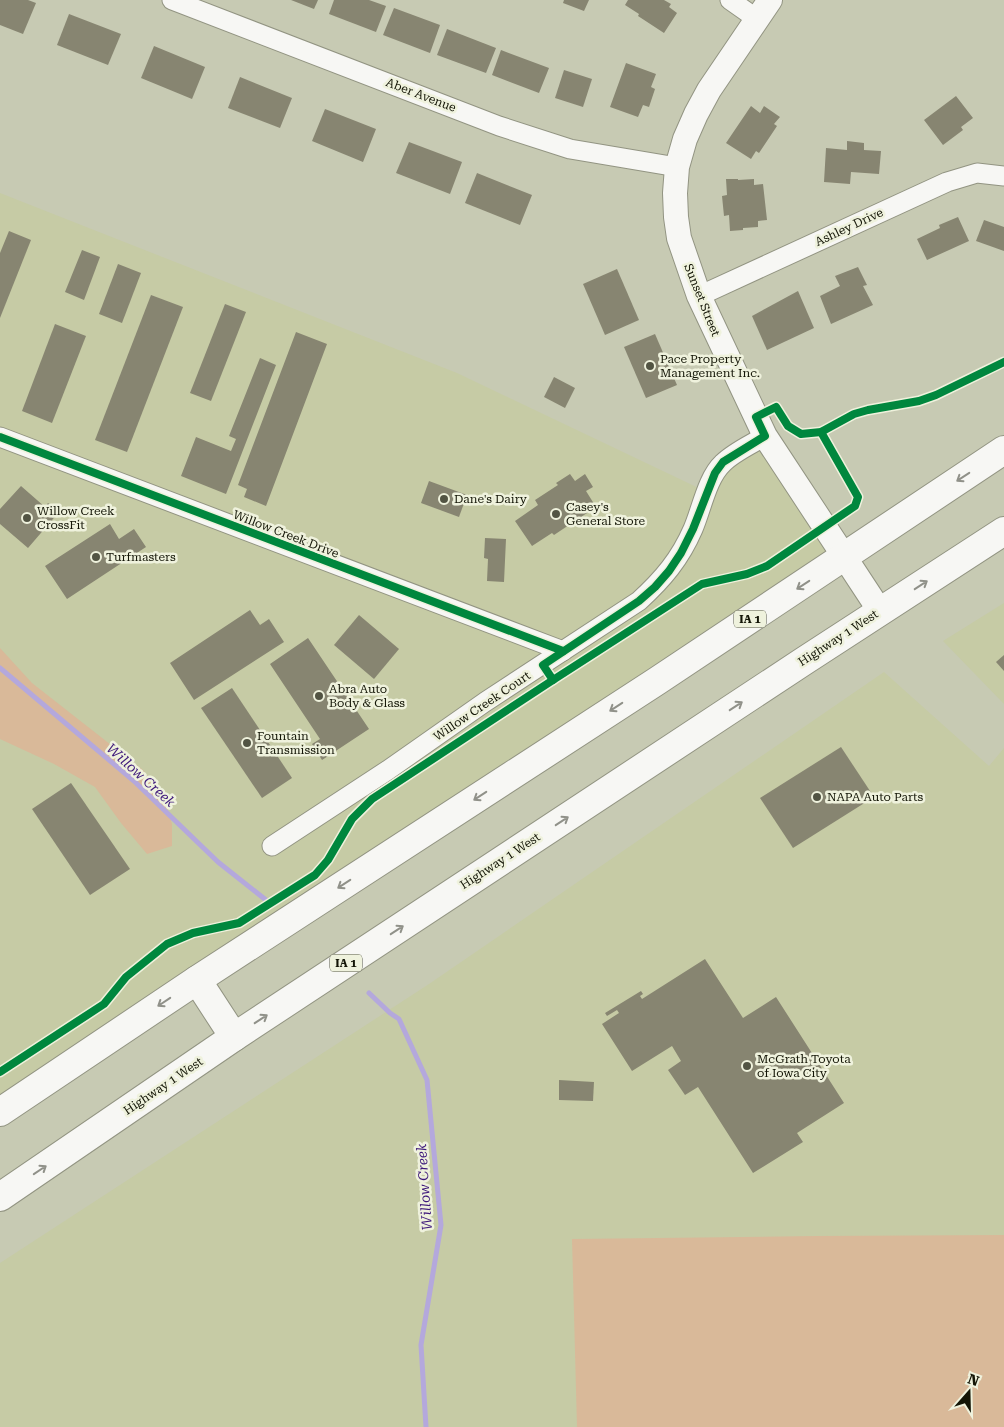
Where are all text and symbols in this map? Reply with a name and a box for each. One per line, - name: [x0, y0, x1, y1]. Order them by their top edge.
- street label: Aber Avenue: [384, 75, 458, 115]
- street label: Ashley Drive: [813, 205, 886, 249]
- street label: Sunset Street: [681, 262, 723, 339]
- place label: Pace Property Management Inc.: [660, 352, 760, 380]
- marker: Pace Property Management Inc.: [644, 360, 656, 372]
- one-way arrow: [957, 472, 971, 482]
- place label: Dane's Dairy: [454, 492, 528, 506]
- marker: Dane's Dairy: [438, 493, 450, 505]
- place label: Casey's General Store: [566, 500, 646, 528]
- place label: Willow Creek CrossFit: [37, 504, 115, 532]
- street label: Willow Creek Drive: [231, 507, 341, 561]
- marker: Casey's General Store: [550, 508, 562, 520]
- marker: Willow Creek CrossFit: [21, 512, 33, 524]
- place label: Turfmasters: [106, 550, 176, 564]
- marker: Turfmasters: [90, 551, 102, 563]
- one-way arrow: [796, 579, 810, 590]
- one-way arrow: [913, 579, 927, 589]
- street label: Highway 1 West: [795, 607, 881, 669]
- road number: IA 1: [734, 610, 766, 628]
- street label: Willow Creek Court: [431, 668, 534, 744]
- place label: Abra Auto Body & Glass: [329, 682, 405, 710]
- marker: Abra Auto Body & Glass: [313, 690, 325, 702]
- one-way arrow: [729, 701, 743, 711]
- one-way arrow: [610, 702, 624, 712]
- place label: Fountain Transmission: [257, 729, 335, 757]
- marker: Fountain Transmission: [241, 737, 253, 749]
- water label: Willow Creek: [103, 740, 179, 810]
- place label: NAPA Auto Parts: [827, 790, 924, 804]
- one-way arrow: [474, 791, 488, 801]
- marker: NAPA Auto Parts: [811, 791, 823, 803]
- one-way arrow: [554, 816, 568, 826]
- street label: Highway 1 West: [457, 830, 543, 892]
- one-way arrow: [337, 879, 351, 890]
- one-way arrow: [390, 924, 404, 935]
- road number: IA 1: [330, 954, 362, 971]
- one-way arrow: [157, 997, 171, 1007]
- one-way arrow: [254, 1014, 268, 1024]
- place label: McGrath Toyota of Iowa City: [757, 1052, 851, 1080]
- street label: Highway 1 West: [121, 1054, 206, 1118]
- marker: McGrath Toyota of Iowa City: [741, 1060, 753, 1072]
- water label: Willow Creek: [413, 1143, 435, 1231]
- one-way arrow: [33, 1165, 47, 1175]
- north arrow: [944, 1367, 994, 1417]
- text: N: [966, 1370, 981, 1389]

